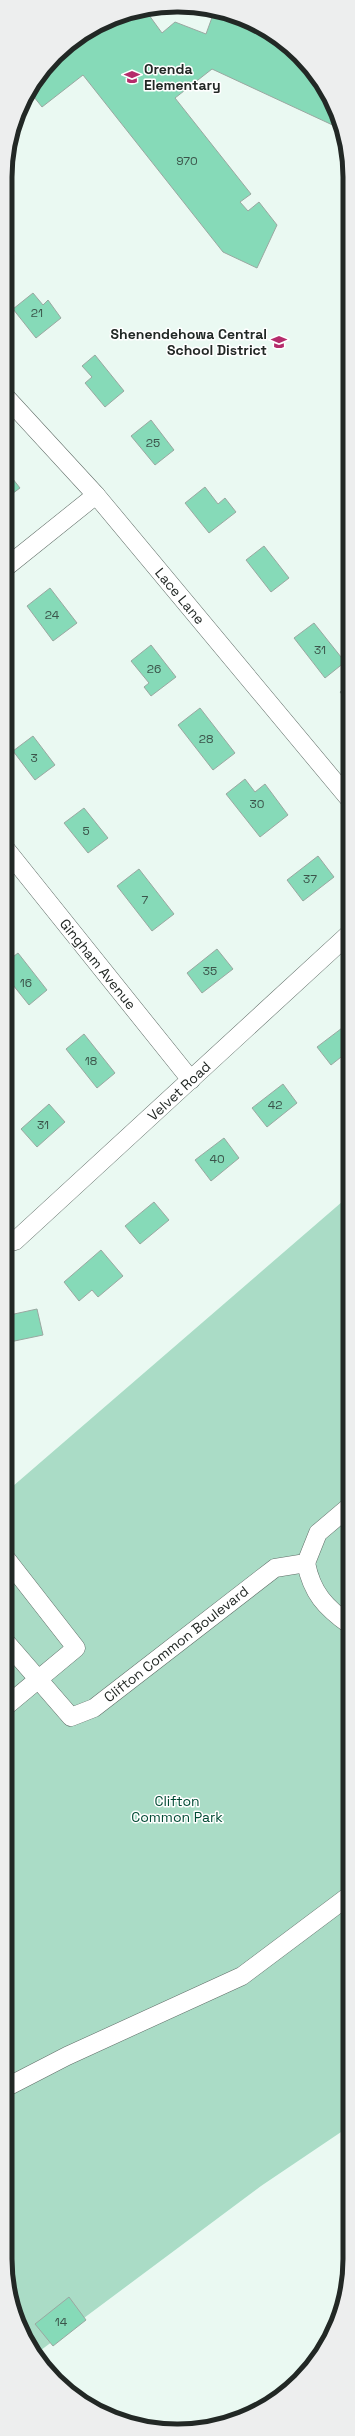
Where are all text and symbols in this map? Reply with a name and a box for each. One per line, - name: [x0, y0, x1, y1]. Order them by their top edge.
- place label: Orenda Elementary: [144, 60, 221, 94]
- school or university icon: Orenda Elementary: [123, 68, 141, 86]
- house number: 970: [176, 153, 198, 169]
- house number: 21: [31, 305, 43, 321]
- place label: Shenendehowa Central School District: [111, 325, 267, 359]
- school or university icon: Shenendehowa Central School District: [270, 333, 288, 351]
- house number: 25: [146, 435, 160, 451]
- street label: Lace Lane: [151, 564, 209, 628]
- house number: 24: [45, 607, 60, 623]
- house number: 31: [314, 642, 326, 658]
- house number: 26: [147, 661, 161, 677]
- house number: 28: [199, 731, 213, 747]
- house number: 3: [30, 750, 38, 766]
- house number: 30: [250, 796, 264, 812]
- house number: 5: [82, 823, 90, 839]
- house number: 37: [303, 871, 317, 887]
- house number: 7: [142, 892, 149, 908]
- street label: Gingham Avenue: [56, 915, 140, 1013]
- house number: 35: [203, 963, 217, 979]
- house number: 16: [20, 975, 32, 991]
- house number: 18: [85, 1053, 97, 1069]
- street label: Velvet Road: [144, 1057, 214, 1125]
- house number: 42: [268, 1097, 282, 1113]
- house number: 31: [37, 1117, 49, 1133]
- house number: 40: [209, 1151, 225, 1167]
- street label: Clifton Common Boulevard: [100, 1582, 252, 1706]
- park label: Clifton Common Park: [131, 1792, 223, 1826]
- house number: 14: [55, 2314, 68, 2330]

